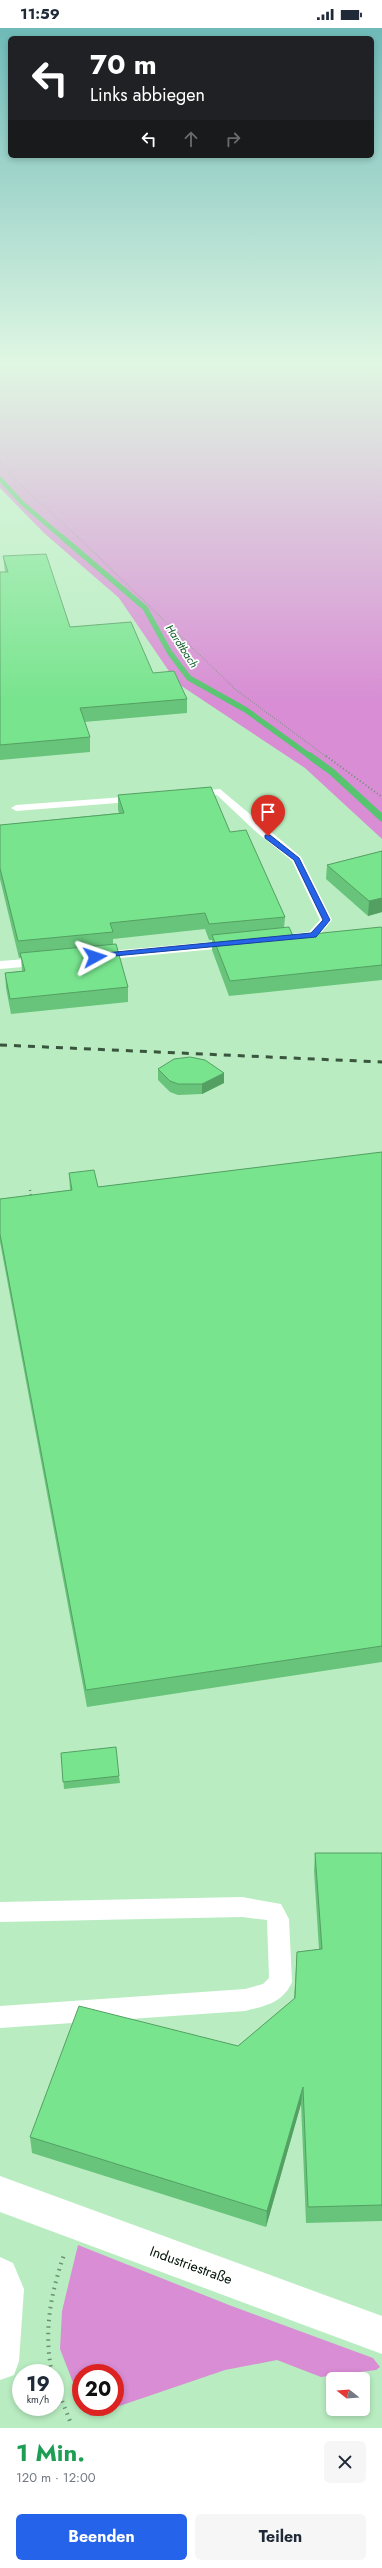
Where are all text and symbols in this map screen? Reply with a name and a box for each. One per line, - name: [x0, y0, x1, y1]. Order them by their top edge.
- text: 11:59: [20, 3, 60, 25]
- text: 70 m: [90, 44, 157, 85]
- icon: left: [24, 52, 76, 104]
- text: Links abbiegen: [90, 82, 205, 108]
- icon: left: [138, 128, 160, 150]
- icon: ahead: [180, 128, 202, 150]
- icon: right: [222, 128, 244, 150]
- water label: Hardtbach: [162, 621, 202, 671]
- pin: [251, 795, 285, 836]
- icon: arrive: [257, 801, 279, 823]
- position arrow: [74, 936, 116, 978]
- street label: Industriestraße: [147, 2241, 235, 2289]
- speed limit sign: 20: [72, 2364, 124, 2416]
- text: 19: [26, 2370, 50, 2399]
- north arrow: [326, 2372, 370, 2416]
- map controls: [326, 2372, 370, 2416]
- text: km/h: [27, 2392, 49, 2407]
- text: 1 Min.: [16, 2435, 85, 2470]
- button: close: [324, 2441, 366, 2483]
- text: 120 m · 12:00: [16, 2468, 96, 2487]
- button: Beenden: [16, 2514, 187, 2560]
- button: Teilen: [195, 2514, 366, 2560]

